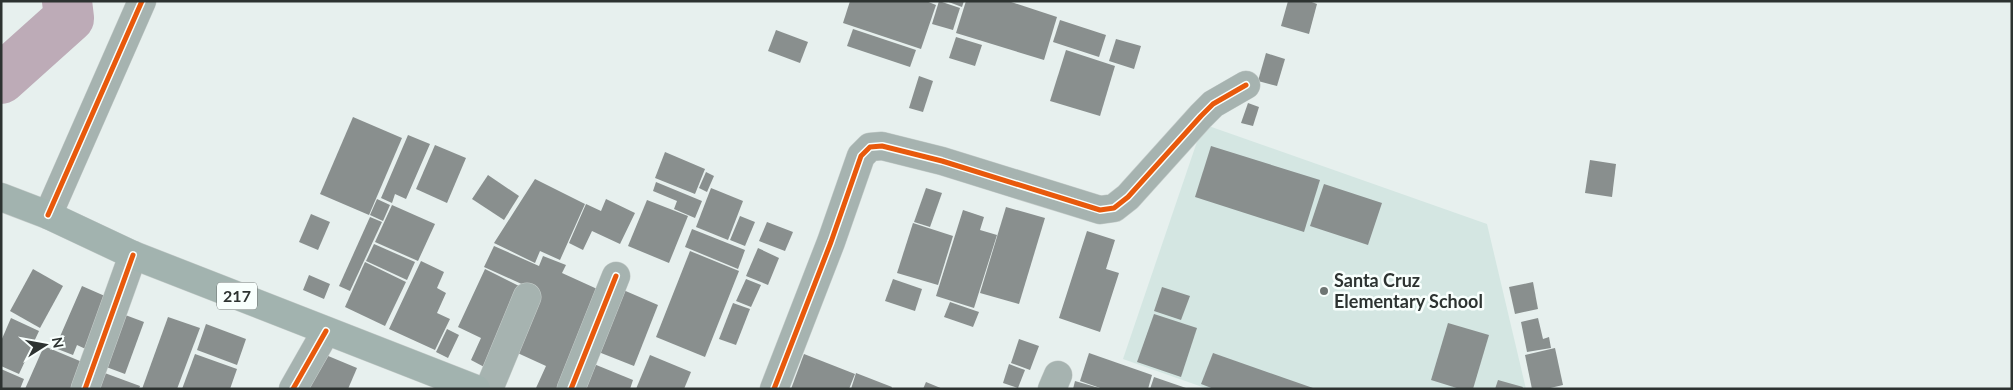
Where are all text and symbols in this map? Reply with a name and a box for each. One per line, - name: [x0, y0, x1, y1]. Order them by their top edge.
- place label: Santa Cruz Elementary School: [1334, 269, 1483, 312]
- road number: 217: [217, 282, 257, 310]
- marker: Santa Cruz Elementary School: [1318, 285, 1330, 297]
- north arrow: [20, 320, 70, 370]
- text: N: [49, 336, 68, 349]

